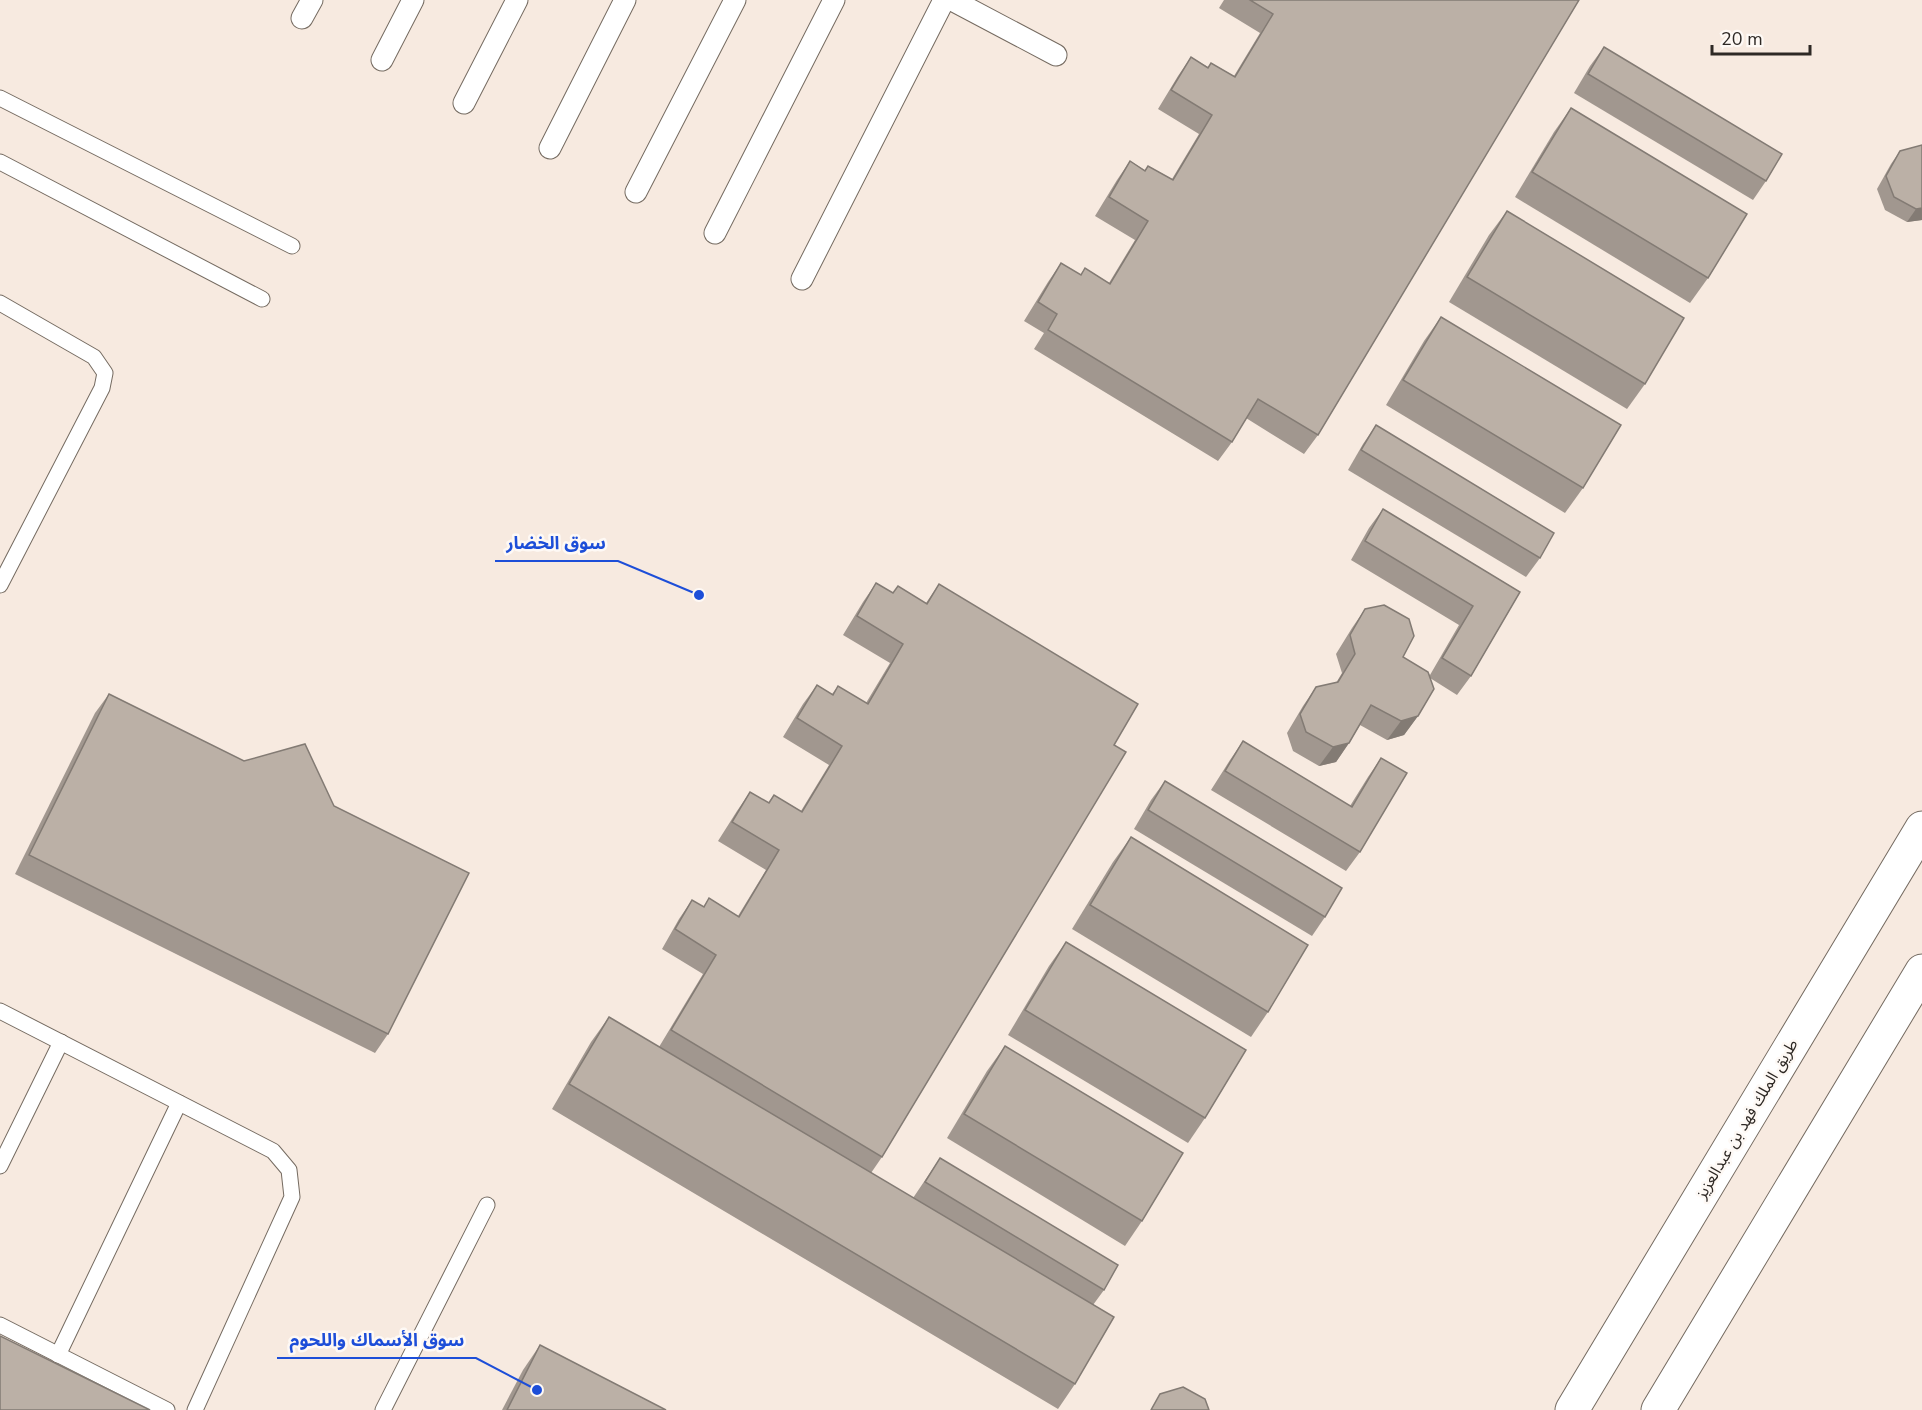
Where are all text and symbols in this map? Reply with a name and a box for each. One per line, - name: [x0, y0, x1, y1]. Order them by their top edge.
- scale bar: [1712, 18, 1810, 56]
- text: 20 m: [1721, 27, 1763, 51]
- callout: سوق الخضار: [495, 525, 618, 561]
- text: سوق الخضار: [505, 531, 606, 555]
- street label: طريق الملك فهد بن عبدالعزيز: [1690, 1035, 1804, 1204]
- callout: سوق الأسماك واللحوم: [277, 1322, 476, 1358]
- text: سوق الأسماك واللحوم: [290, 1328, 464, 1353]

